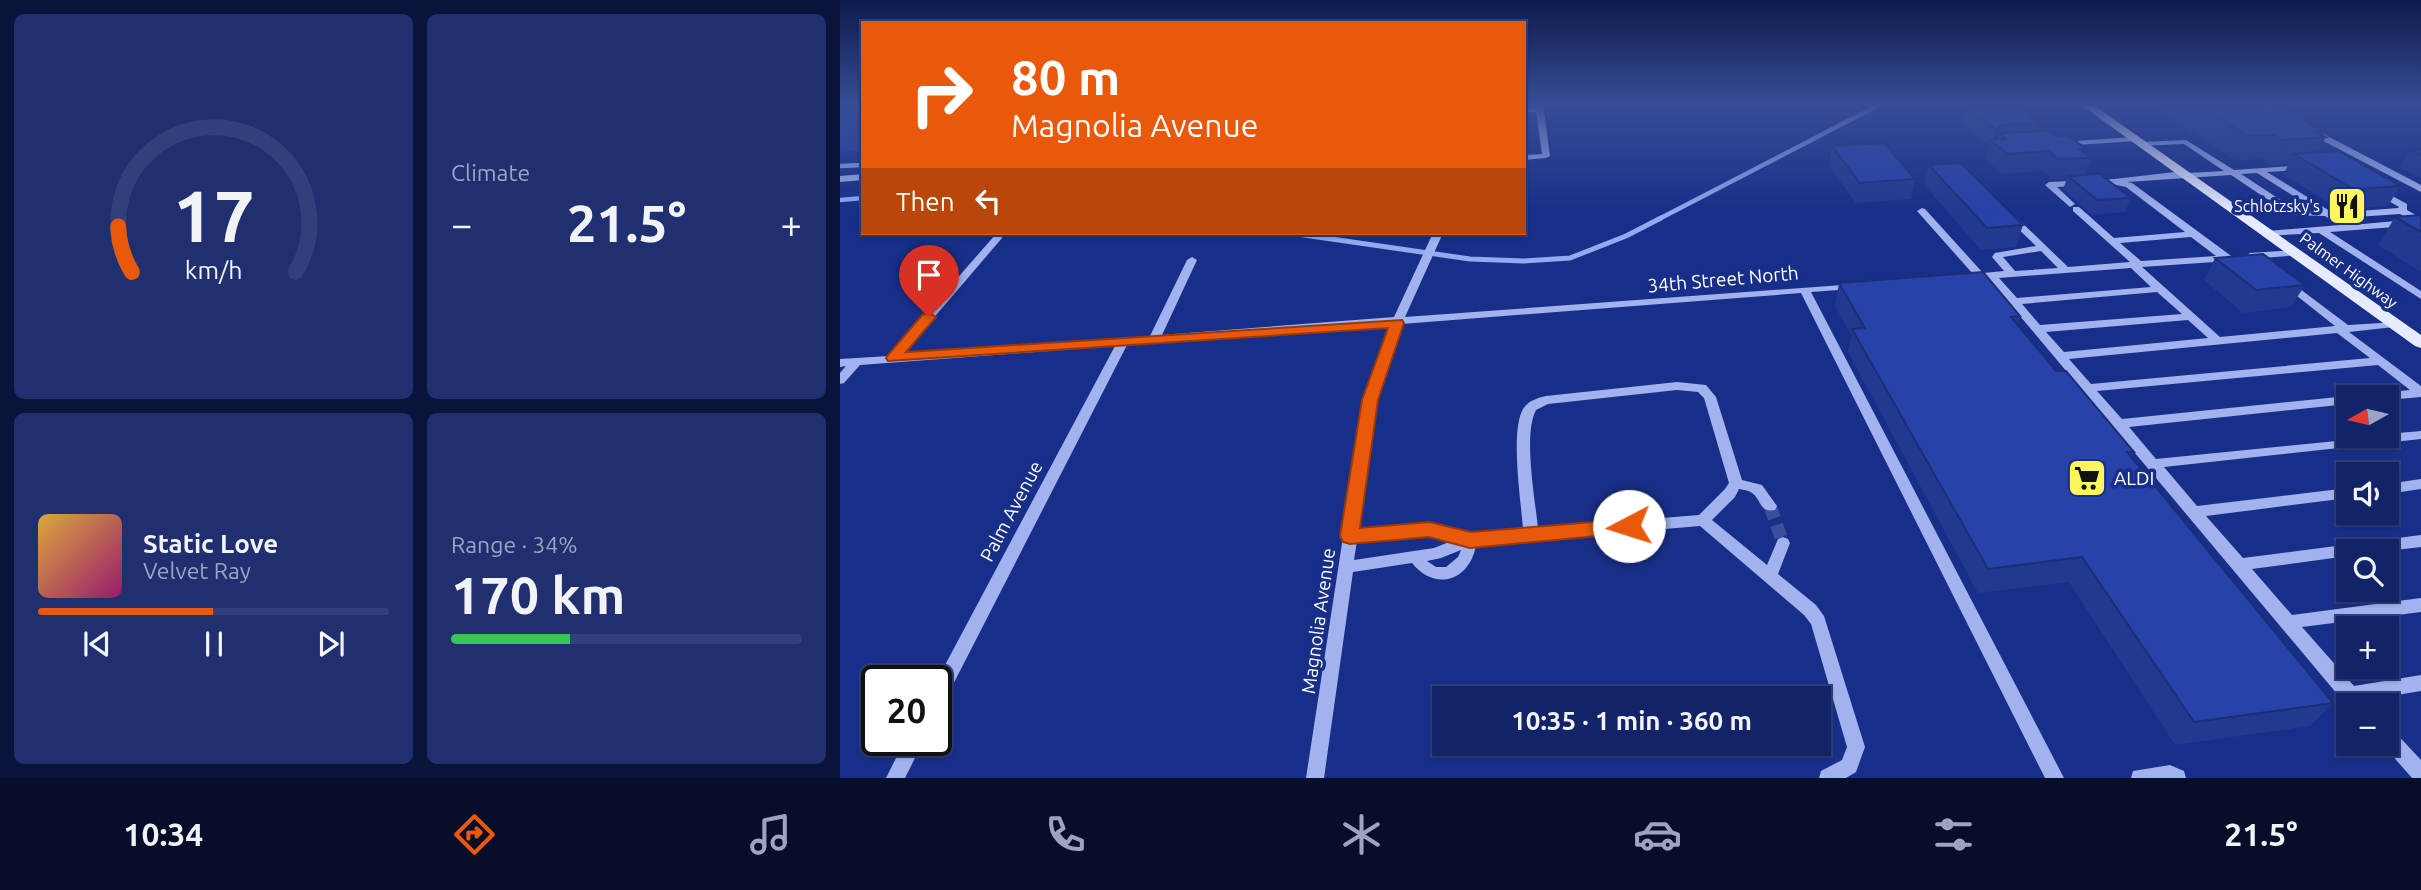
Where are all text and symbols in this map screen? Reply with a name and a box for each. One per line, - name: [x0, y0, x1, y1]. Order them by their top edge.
- icon: right: [896, 49, 987, 140]
- text: 80 m: [1011, 49, 1120, 104]
- text: Magnolia Avenue: [1011, 107, 1258, 143]
- text: Climate: [451, 160, 530, 185]
- text: 17: [172, 175, 255, 257]
- icon: left: [969, 182, 1007, 220]
- restaurant icon: Schlotzsky's: [2326, 185, 2368, 227]
- text: Then: [896, 187, 955, 216]
- text: 21.5°: [567, 194, 686, 252]
- place label: Schlotzsky's: [2234, 197, 2320, 215]
- text: −: [451, 203, 472, 245]
- text: +: [781, 203, 802, 245]
- street label: Palmer Highway: [2297, 229, 2401, 312]
- pin: [899, 245, 959, 317]
- text: km/h: [185, 256, 242, 284]
- icon: arrive: [910, 256, 948, 294]
- street label: 34th Street North: [1646, 261, 1800, 297]
- north arrow: [2336, 385, 2399, 448]
- map controls: [2336, 385, 2399, 756]
- street label: Palm Avenue: [975, 457, 1047, 565]
- supermarket icon: ALDI: [2066, 457, 2108, 499]
- button: sound: [2336, 462, 2399, 525]
- place label: ALDI: [2114, 467, 2154, 489]
- position arrow: [1592, 489, 1666, 563]
- text: Static Love: [143, 529, 278, 558]
- text: Range · 34%: [451, 532, 578, 557]
- button: search: [2336, 539, 2399, 602]
- street label: Magnolia Avenue: [1297, 547, 1339, 695]
- text: Velvet Ray: [143, 558, 251, 583]
- text: 170 km: [451, 566, 625, 624]
- button: +: [2336, 616, 2399, 679]
- icon: previous: [78, 625, 116, 663]
- icon: pause: [195, 625, 233, 663]
- icon: next: [312, 625, 350, 663]
- speed limit sign: 20: [861, 665, 952, 756]
- button: −: [2336, 693, 2399, 756]
- text: 10:35 · 1 min · 360 m: [1511, 706, 1752, 735]
- icon: directions: [450, 810, 499, 859]
- icon: music: [746, 810, 795, 859]
- icon: phone: [1041, 810, 1090, 859]
- icon: climate: [1337, 810, 1386, 859]
- icon: car: [1633, 810, 1682, 859]
- icon: filters: [1929, 810, 1978, 859]
- text: 10:34: [123, 816, 203, 852]
- text: 21.5°: [2224, 816, 2298, 852]

